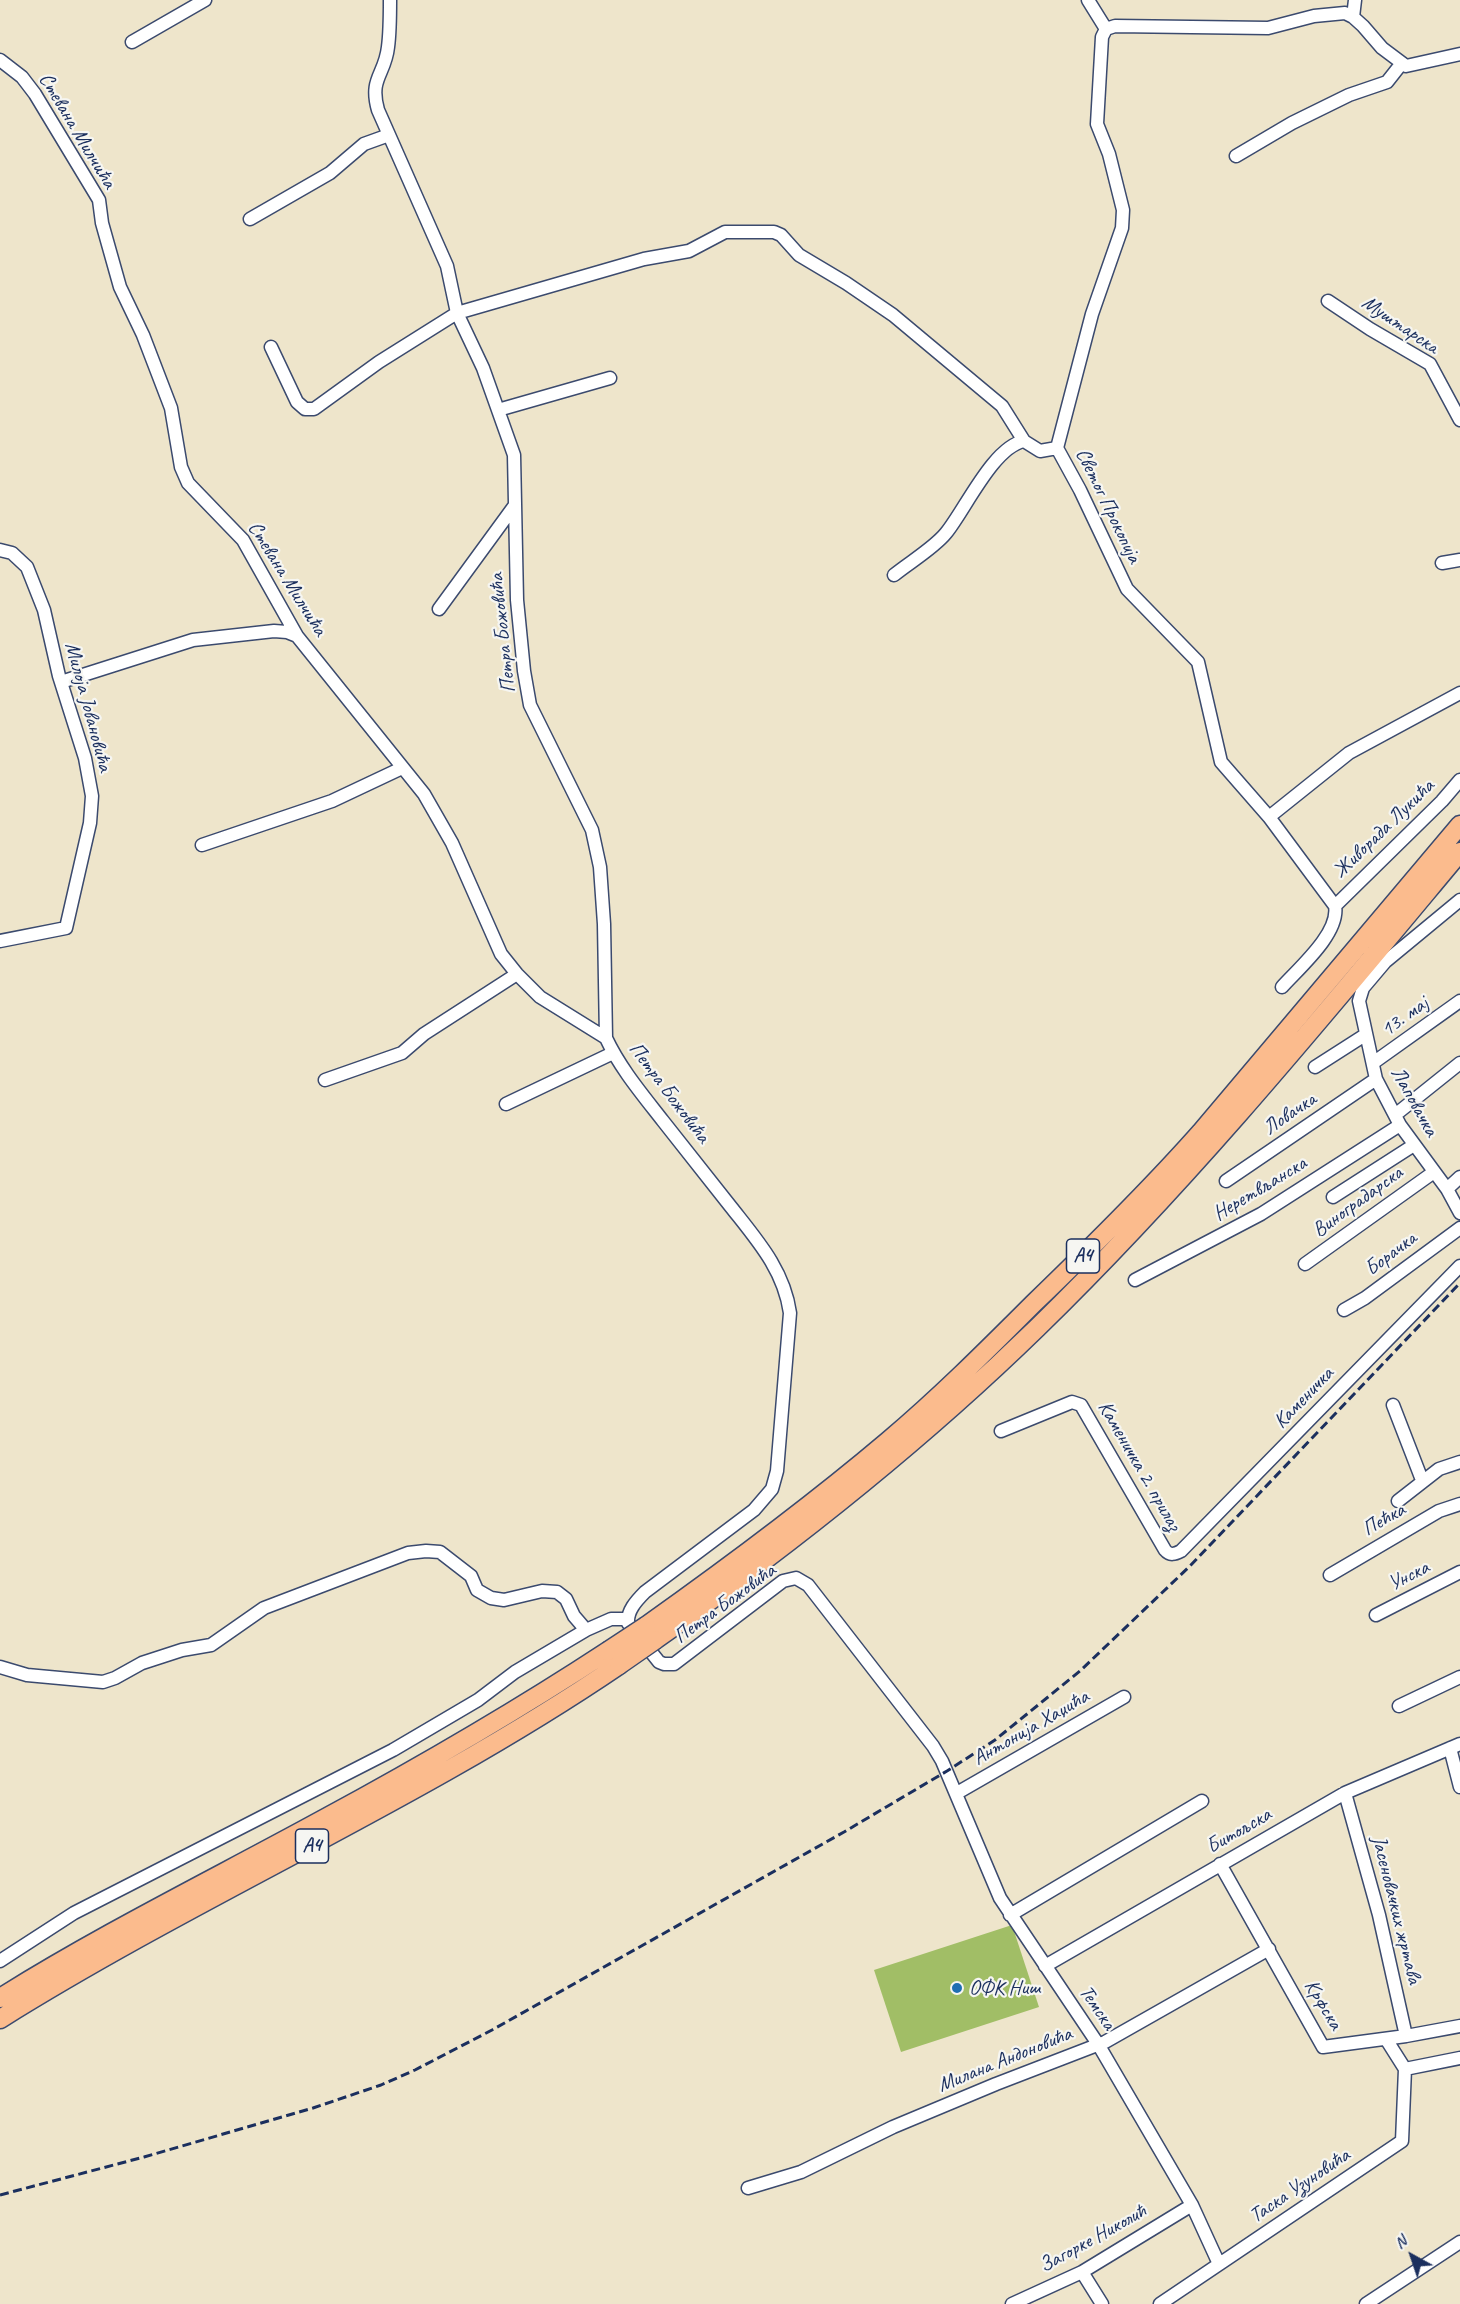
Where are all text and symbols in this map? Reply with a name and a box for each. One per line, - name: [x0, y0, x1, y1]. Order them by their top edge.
- street label: Стевана Милчића: [33, 69, 121, 193]
- street label: Муштарска: [1357, 290, 1443, 360]
- street label: Светог Прокопија: [1069, 444, 1147, 568]
- street label: Стевана Милчића: [242, 517, 332, 641]
- street label: Петра Божовића: [484, 572, 522, 694]
- street label: Милоја Јовановића: [59, 639, 117, 775]
- street label: Живорада Лукића: [1328, 774, 1440, 884]
- street label: 13. мај: [1376, 991, 1434, 1043]
- street label: Петра Божовића: [623, 1037, 715, 1149]
- street label: Лаповачка: [1385, 1063, 1443, 1141]
- street label: Ловачка: [1259, 1087, 1321, 1141]
- street label: Неретвљанска: [1209, 1151, 1311, 1227]
- street label: Виноградарска: [1308, 1161, 1408, 1243]
- street label: Борачка: [1360, 1226, 1422, 1282]
- road number: A4: [1066, 1239, 1100, 1273]
- street label: Каменичка: [1268, 1362, 1340, 1434]
- street label: Каменичка 2. прилаз: [1092, 1397, 1186, 1535]
- street label: Пећка: [1358, 1498, 1410, 1542]
- street label: Унска: [1384, 1555, 1434, 1597]
- street label: Петра Божовића: [669, 1559, 781, 1649]
- street label: Антонија Хаџића: [968, 1685, 1094, 1771]
- street label: Битољска: [1202, 1802, 1276, 1860]
- road number: A4: [296, 1829, 328, 1863]
- street label: Јасеновачких жртава: [1365, 1833, 1427, 1987]
- place label: ОФК Ниш: [969, 1975, 1041, 2001]
- street label: Крфска: [1298, 1975, 1348, 2035]
- marker: ОФК Ниш: [950, 1981, 964, 1995]
- street label: Темска: [1073, 1981, 1121, 2035]
- street label: Милана Андоновића: [934, 2022, 1076, 2098]
- street label: Таска Узуновића: [1245, 2143, 1355, 2229]
- street label: Загорке Николић: [1035, 2199, 1151, 2279]
- north arrow: [1382, 2226, 1442, 2286]
- text: N: [1390, 2231, 1411, 2253]

